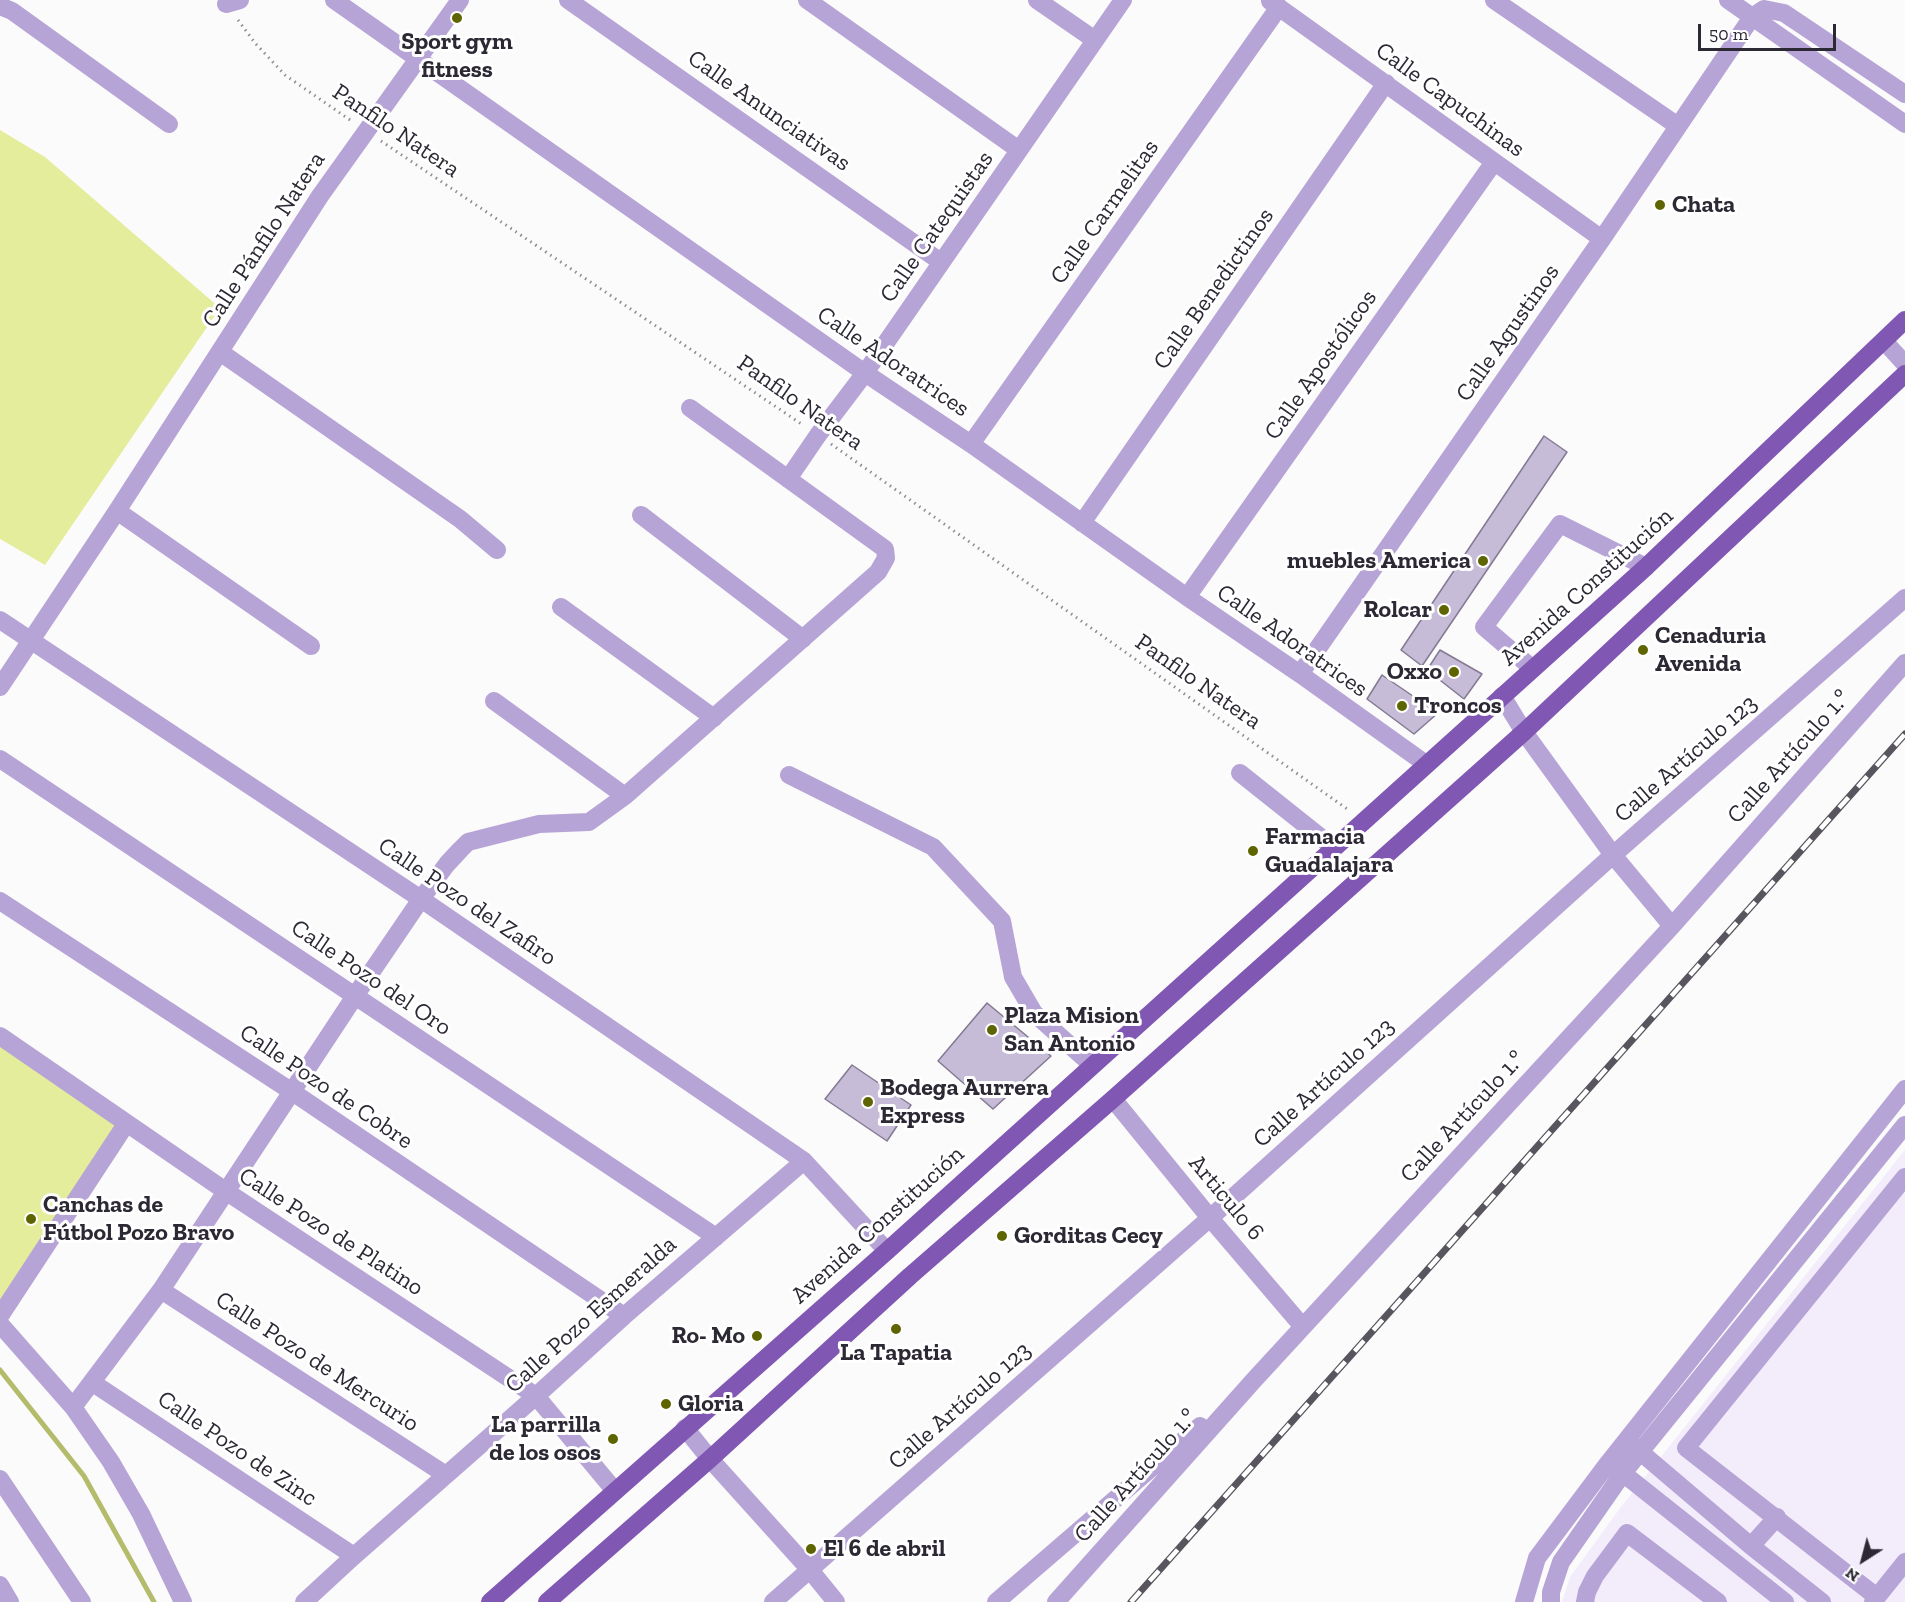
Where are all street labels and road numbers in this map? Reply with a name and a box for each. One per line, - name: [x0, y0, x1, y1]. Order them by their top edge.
- street label: Calle Capuchinas: [1370, 36, 1530, 164]
- street label: Calle Anunciativas: [682, 44, 856, 178]
- street label: Panfilo Natera: [327, 78, 465, 184]
- street label: Calle Carmelitas: [1044, 134, 1166, 290]
- street label: Calle Catequistas: [874, 146, 1000, 308]
- street label: Calle Pánfilo Natera: [196, 147, 332, 333]
- street label: Calle Benedictinos: [1148, 203, 1280, 375]
- street label: Calle Agustinos: [1450, 259, 1566, 407]
- street label: Calle Apostólicos: [1259, 285, 1383, 445]
- street label: Calle Adoratrices: [811, 300, 975, 424]
- street label: Panfilo Natera: [731, 349, 869, 457]
- street label: Avenida Constitución: [1495, 502, 1679, 672]
- street label: Calle Adoratrices: [1211, 578, 1373, 704]
- street label: Panfilo Natera: [1129, 628, 1267, 736]
- street label: Calle Artículo 1.º: [1721, 684, 1857, 830]
- street label: Calle Artículo 123: [1609, 689, 1763, 829]
- street label: Calle Pozo del Zafiro: [372, 832, 562, 972]
- street label: Calle Pozo del Oro: [285, 914, 457, 1042]
- street label: Calle Artículo 123: [1248, 1012, 1400, 1154]
- street label: Calle Pozo de Cobre: [234, 1018, 418, 1156]
- street label: Calle Artículo 1.º: [1395, 1045, 1531, 1189]
- street label: Avenida Constitución: [786, 1140, 970, 1310]
- street label: Articulo 6: [1182, 1149, 1270, 1247]
- street label: Calle Pozo de Platino: [233, 1162, 429, 1302]
- street label: Calle Pozo Esmeralda: [499, 1231, 683, 1399]
- street label: Calle Pozo de Mercurio: [210, 1285, 424, 1439]
- street label: Calle Artículo 123: [883, 1336, 1037, 1476]
- street label: Calle Pozo de Zinc: [152, 1385, 322, 1513]
- street label: Calle Artículo 1.º: [1068, 1403, 1204, 1549]

